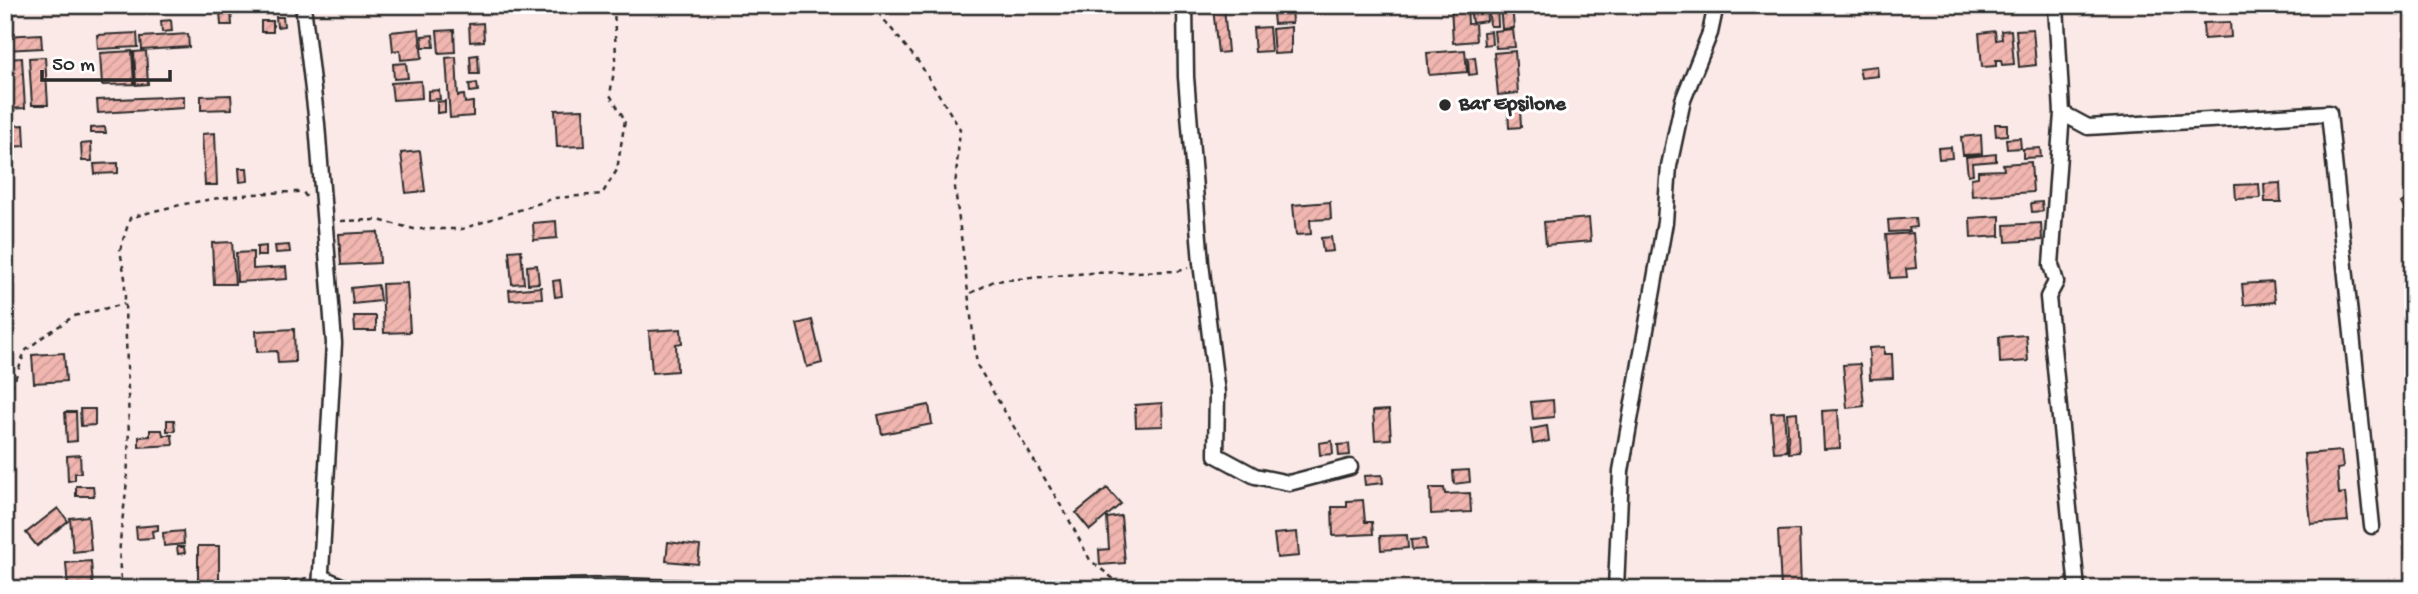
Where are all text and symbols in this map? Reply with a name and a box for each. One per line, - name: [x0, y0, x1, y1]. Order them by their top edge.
- scale bar: [42, 38, 170, 82]
- text: 50 m: [52, 54, 95, 79]
- place label: Bar Epsilone: [1458, 93, 1567, 118]
- marker: Bar Epsilone: [1437, 97, 1453, 113]

